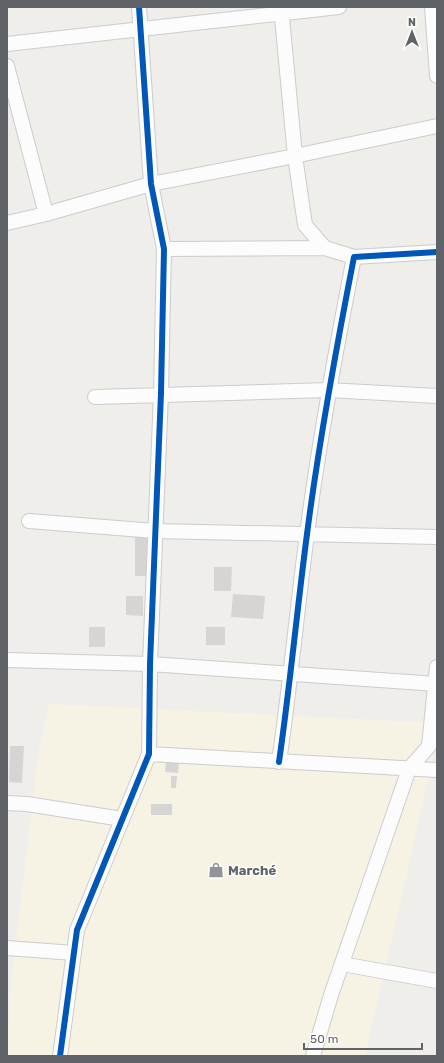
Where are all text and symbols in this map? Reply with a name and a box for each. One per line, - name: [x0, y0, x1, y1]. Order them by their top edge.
- north arrow: [392, 12, 432, 52]
- text: N: [408, 16, 416, 29]
- shop icon: Marché: [207, 861, 225, 879]
- place label: Marché: [228, 863, 276, 878]
- scale bar: [304, 1025, 422, 1051]
- text: 50 m: [310, 1032, 338, 1046]

